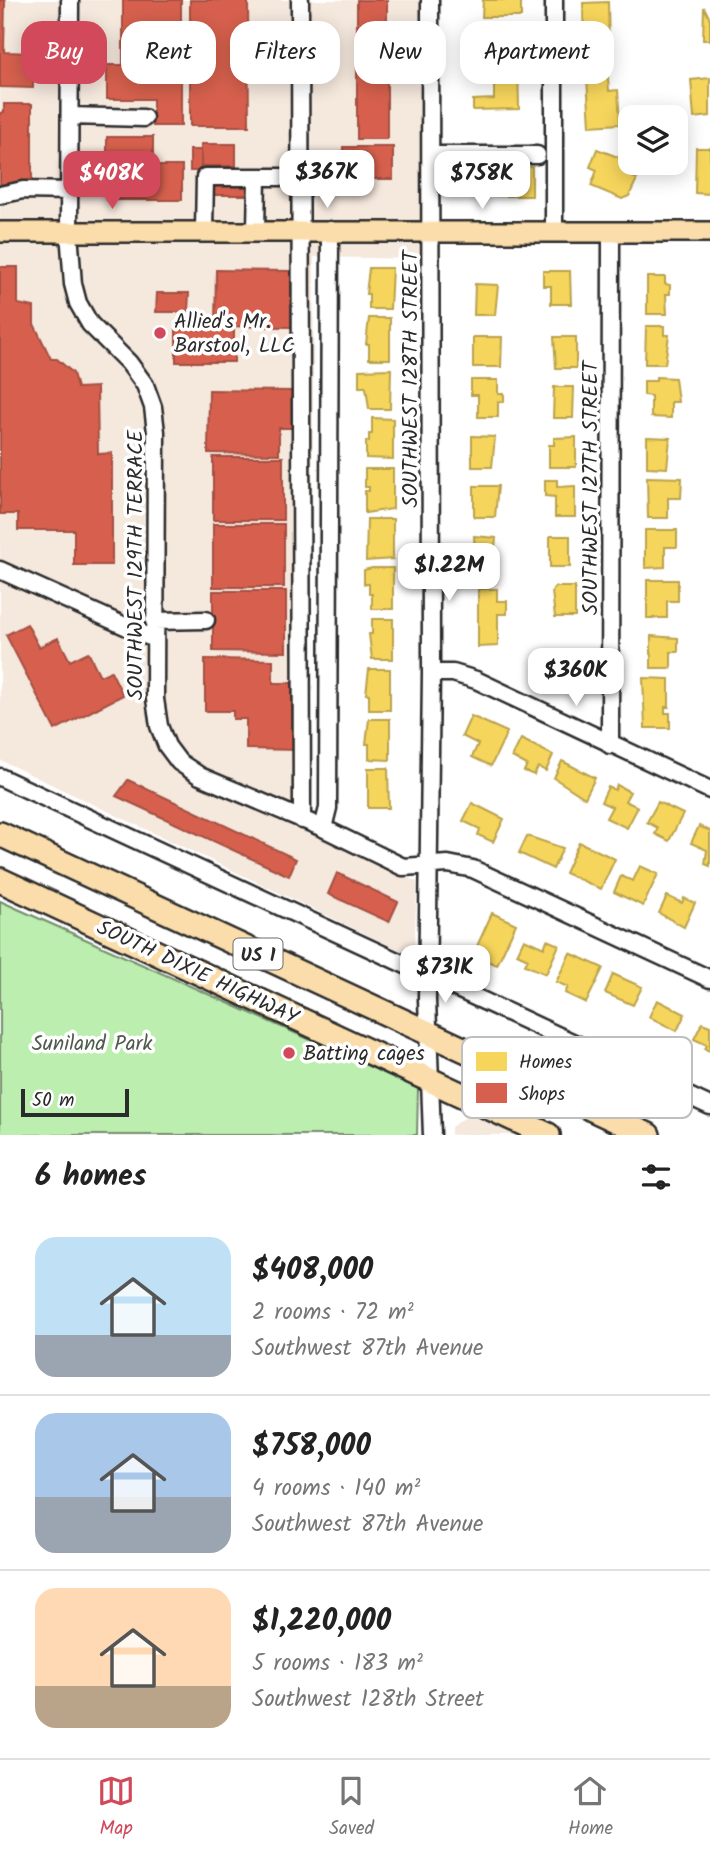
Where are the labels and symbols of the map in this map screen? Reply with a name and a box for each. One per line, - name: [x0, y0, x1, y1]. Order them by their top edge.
- pin: $367K: [278, 150, 376, 210]
- pin: $408K: [63, 152, 161, 211]
- pin: $758K: [433, 152, 531, 211]
- street label: SOUTHWEST 128TH STREET: [395, 249, 428, 508]
- place label: Allied's Mr. Barstool, LLC: [174, 306, 294, 363]
- marker: Allied's Mr. Barstool, LLC: [152, 325, 168, 341]
- street label: SOUTHWEST 127TH STREET: [575, 359, 608, 615]
- street label: SOUTHWEST 129TH TERRACE: [120, 429, 153, 700]
- pin: $1.22M: [392, 544, 506, 603]
- pin: $360K: [527, 648, 625, 708]
- street label: SOUTH DIXIE HIGHWAY: [91, 912, 305, 1035]
- road number: US 1: [233, 938, 282, 970]
- pin: $731K: [396, 946, 494, 1005]
- park label: Suniland Park: [32, 1028, 152, 1061]
- legend: [462, 1037, 692, 1118]
- place label: Batting cages: [303, 1038, 425, 1071]
- marker: Batting cages: [281, 1045, 297, 1061]
- text: Homes: [519, 1048, 572, 1078]
- text: Shops: [519, 1080, 565, 1110]
- scale bar: [21, 1086, 130, 1118]

